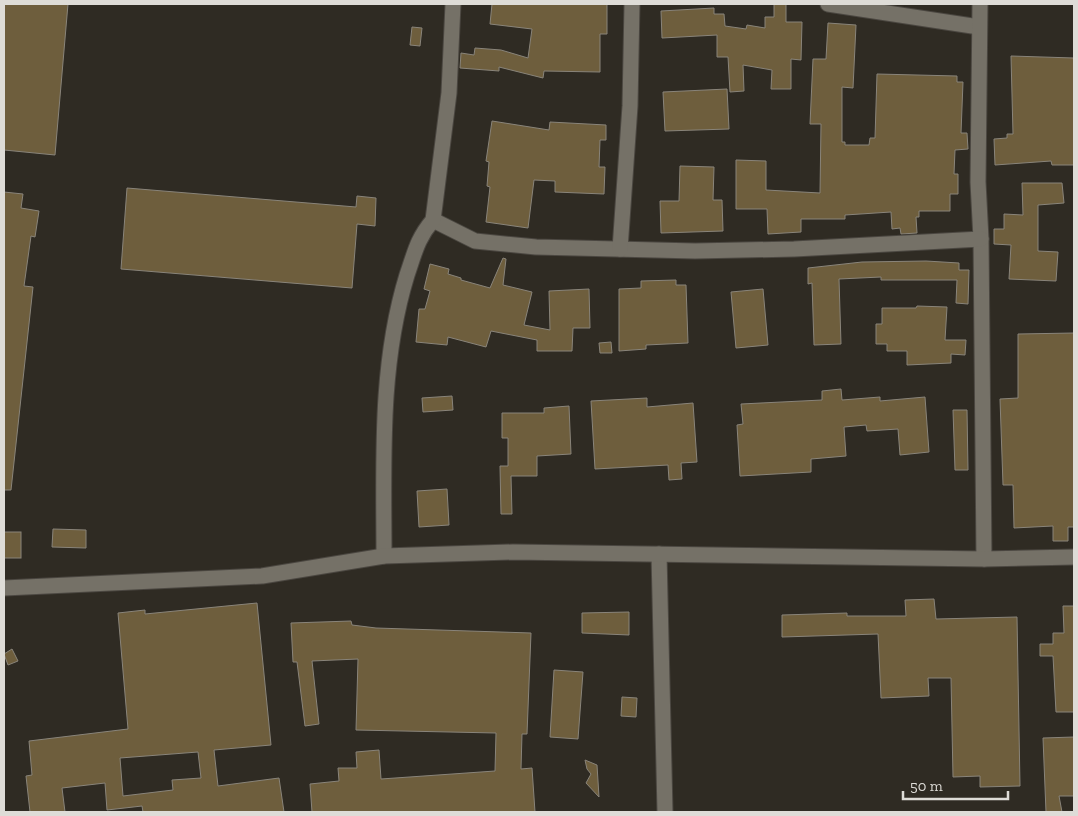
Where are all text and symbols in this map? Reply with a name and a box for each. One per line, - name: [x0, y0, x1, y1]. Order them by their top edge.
- scale bar: [903, 768, 1008, 800]
- text: 50 m: [910, 777, 943, 795]

